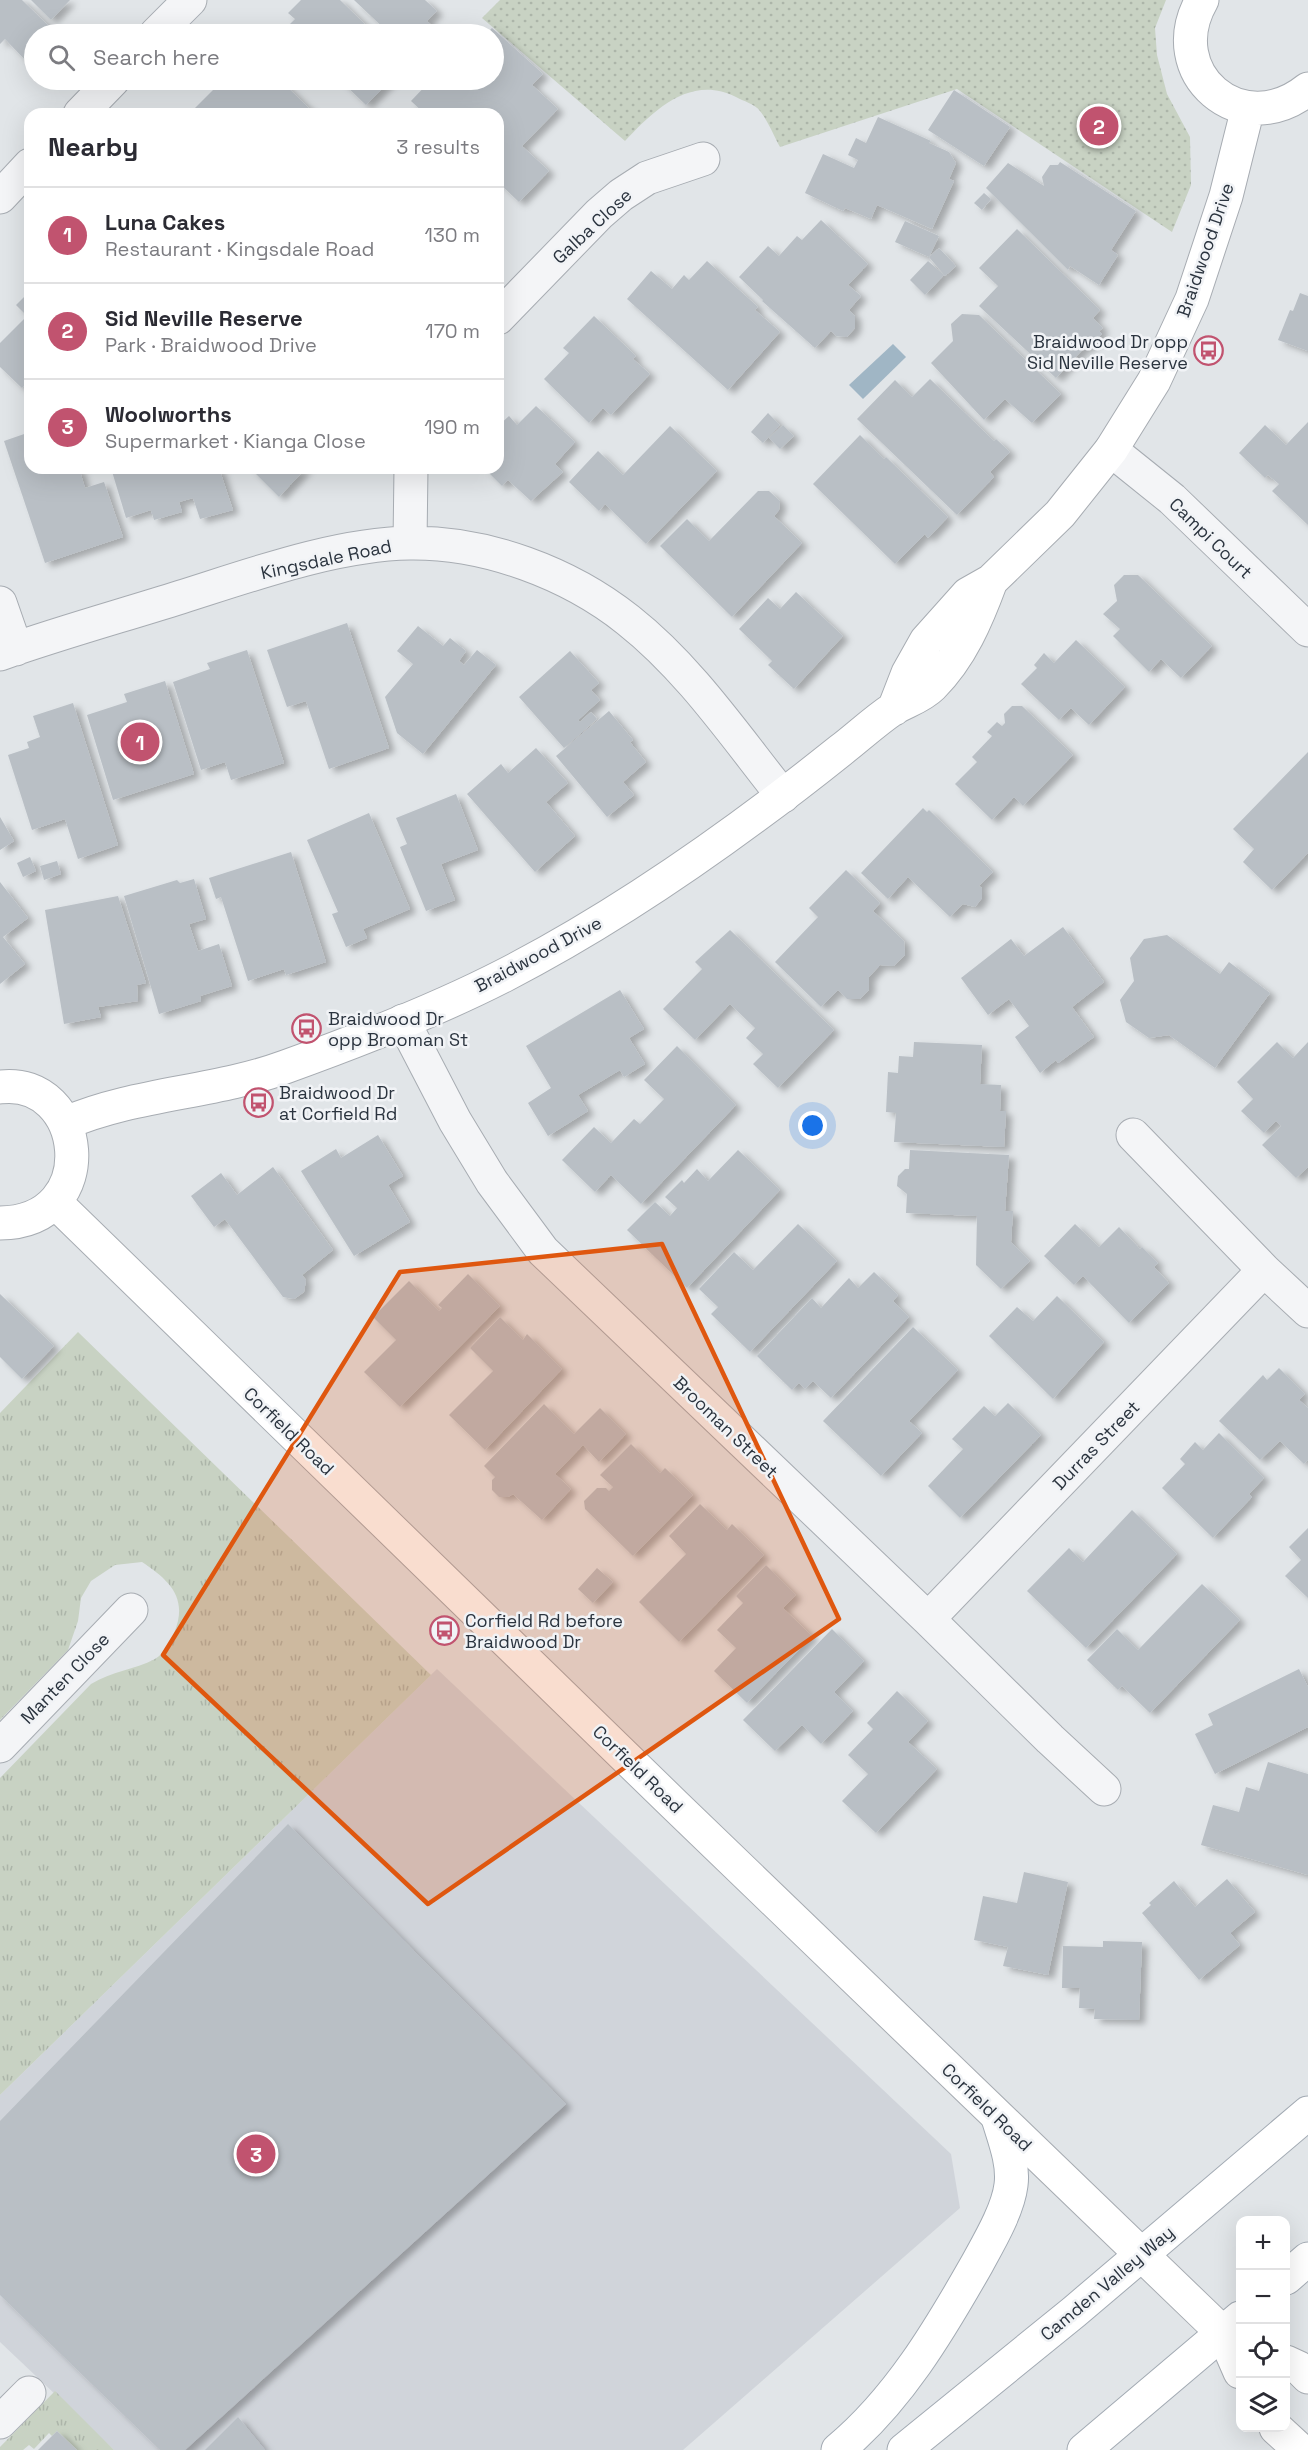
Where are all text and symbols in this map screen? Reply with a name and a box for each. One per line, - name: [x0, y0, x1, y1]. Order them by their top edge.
- search box: [24, 24, 504, 90]
- icon: search: [45, 41, 78, 74]
- text: Search here: [93, 43, 220, 71]
- pin: 2: [1080, 104, 1118, 148]
- text: Nearby: [48, 130, 138, 164]
- text: 3 results: [396, 134, 480, 160]
- street label: Braidwood Drive: [1171, 180, 1239, 320]
- street label: Galba Close: [547, 183, 637, 269]
- text: Luna Cakes: [105, 208, 225, 236]
- text: 1: [63, 222, 72, 248]
- text: 130 m: [424, 222, 480, 248]
- text: Restaurant · Kingsdale Road: [105, 236, 374, 262]
- text: Sid Neville Reserve: [105, 304, 303, 332]
- text: 2: [62, 318, 73, 344]
- text: 170 m: [425, 318, 480, 344]
- place label: Braidwood Dr opp Sid Neville Reserve: [1027, 330, 1188, 374]
- text: Park · Braidwood Drive: [105, 332, 317, 358]
- bus stop icon: Braidwood Dr opp Sid Neville Reserve: [1193, 335, 1225, 367]
- text: Woolworths: [105, 400, 232, 428]
- text: 3: [61, 414, 74, 440]
- text: 190 m: [424, 414, 480, 440]
- text: Supermarket · Kianga Close: [105, 428, 366, 454]
- street label: Campi Court: [1165, 493, 1257, 583]
- street label: Kingsdale Road: [258, 534, 394, 584]
- pin: 1: [120, 720, 160, 764]
- street label: Braidwood Drive: [471, 911, 605, 997]
- place label: Braidwood Dr opp Brooman St: [328, 1007, 468, 1051]
- bus stop icon: Braidwood Dr opp Brooman St: [291, 1012, 323, 1044]
- place label: Braidwood Dr at Corfield Rd: [279, 1081, 397, 1125]
- bus stop icon: Braidwood Dr at Corfield Rd: [242, 1086, 274, 1118]
- your location: [798, 1111, 827, 1140]
- street label: Brooman Street: [669, 1371, 783, 1483]
- street label: Corfield Road: [239, 1382, 339, 1480]
- street label: Durras Street: [1048, 1395, 1144, 1495]
- place label: Corfield Rd before Braidwood Dr: [465, 1609, 623, 1653]
- bus stop icon: Corfield Rd before Braidwood Dr: [428, 1614, 460, 1646]
- street label: Manten Close: [16, 1627, 114, 1729]
- street label: Corfield Road: [588, 1720, 688, 1818]
- street label: Corfield Road: [937, 2058, 1037, 2156]
- pin: 3: [236, 2132, 276, 2176]
- map controls: [1236, 2216, 1290, 2432]
- button: +: [1236, 2216, 1290, 2270]
- street label: Camden Valley Way: [1035, 2220, 1179, 2346]
- button: −: [1236, 2270, 1290, 2324]
- button: locate: [1236, 2324, 1290, 2378]
- button: layers: [1236, 2378, 1290, 2432]

